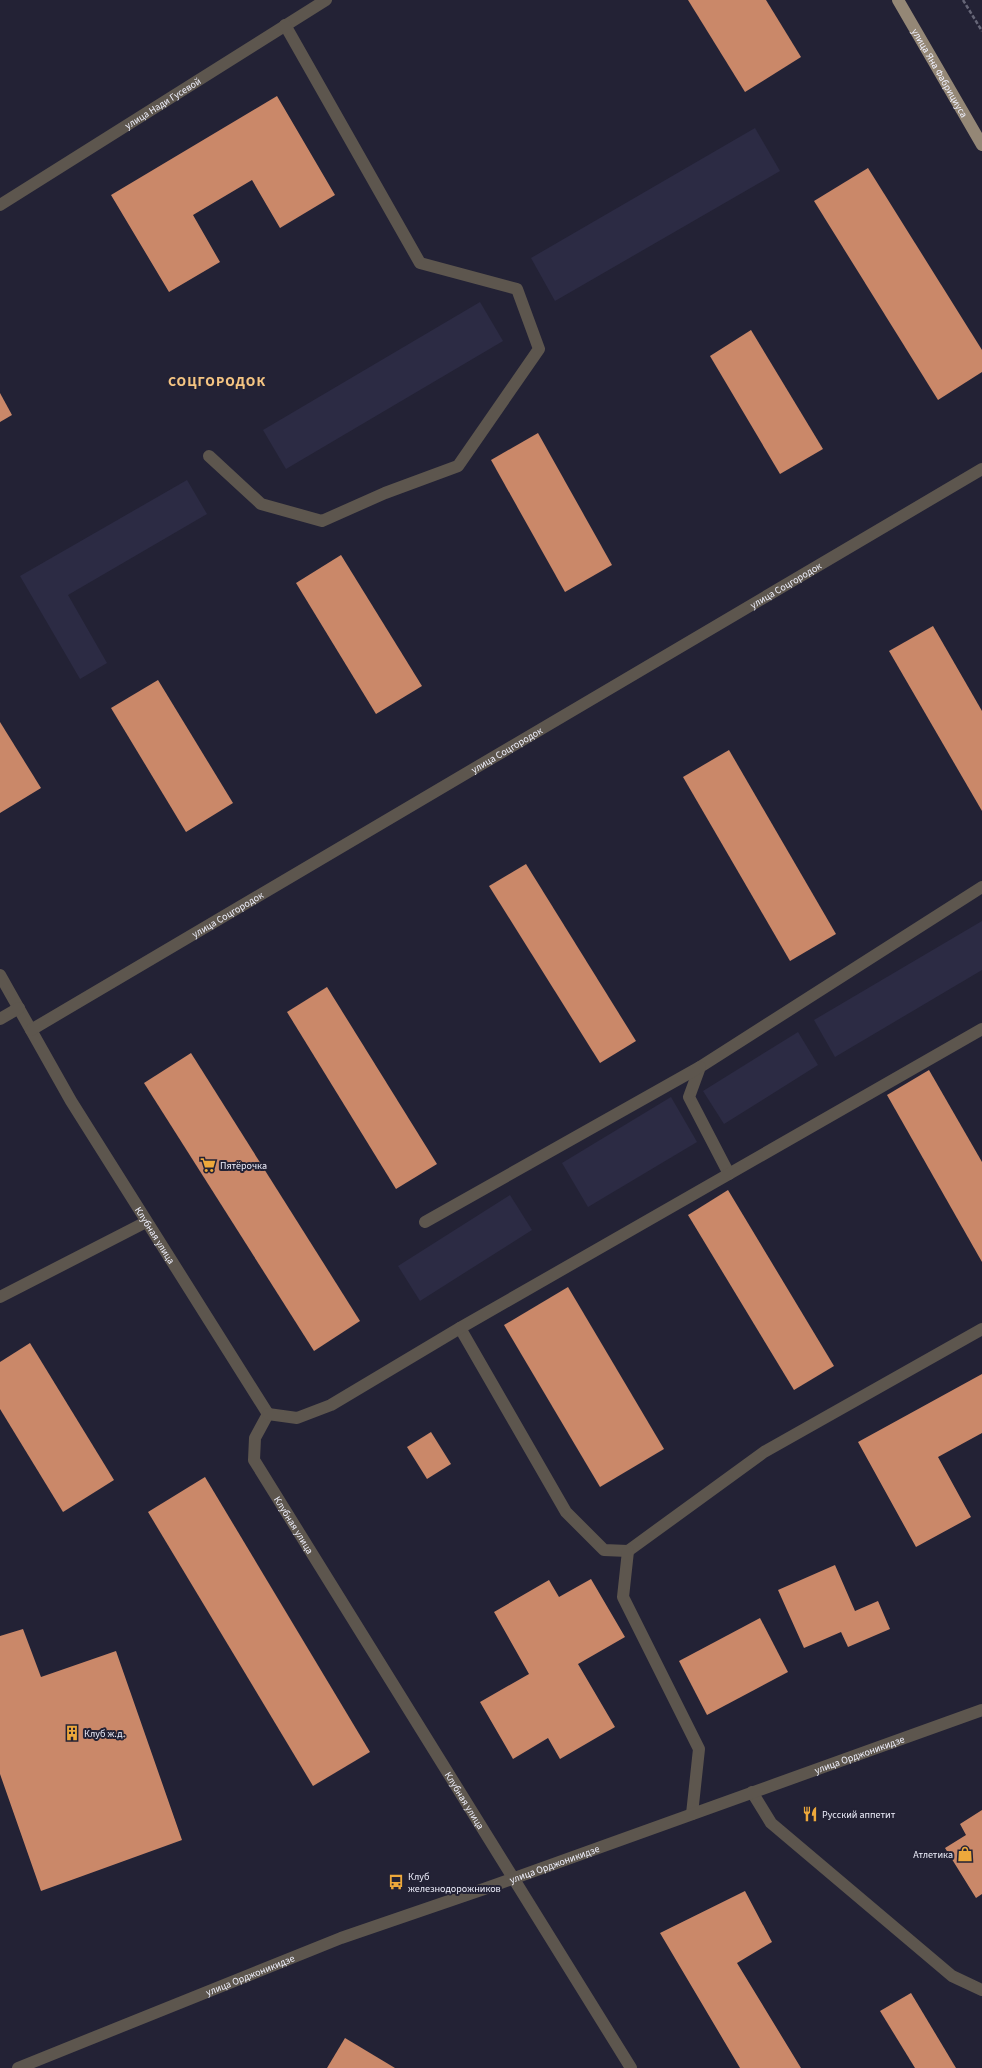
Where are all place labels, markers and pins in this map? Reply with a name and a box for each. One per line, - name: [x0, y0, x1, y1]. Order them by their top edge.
- supermarket icon: Пятёрочка: [199, 1156, 217, 1174]
- place label: Пятёрочка: [220, 1159, 267, 1173]
- building icon: Клуб ж.д.: [63, 1724, 81, 1742]
- place label: Клуб ж.д.: [84, 1727, 125, 1741]
- restaurant icon: Русский аппетит: [801, 1805, 819, 1823]
- place label: Русский аппетит: [822, 1808, 896, 1822]
- shop icon: Атлетика: [956, 1845, 974, 1863]
- place label: Атлетика: [913, 1848, 953, 1862]
- place label: Клуб железнодорожников: [408, 1870, 501, 1896]
- bus stop icon: Клуб железнодорожников: [387, 1873, 405, 1891]

